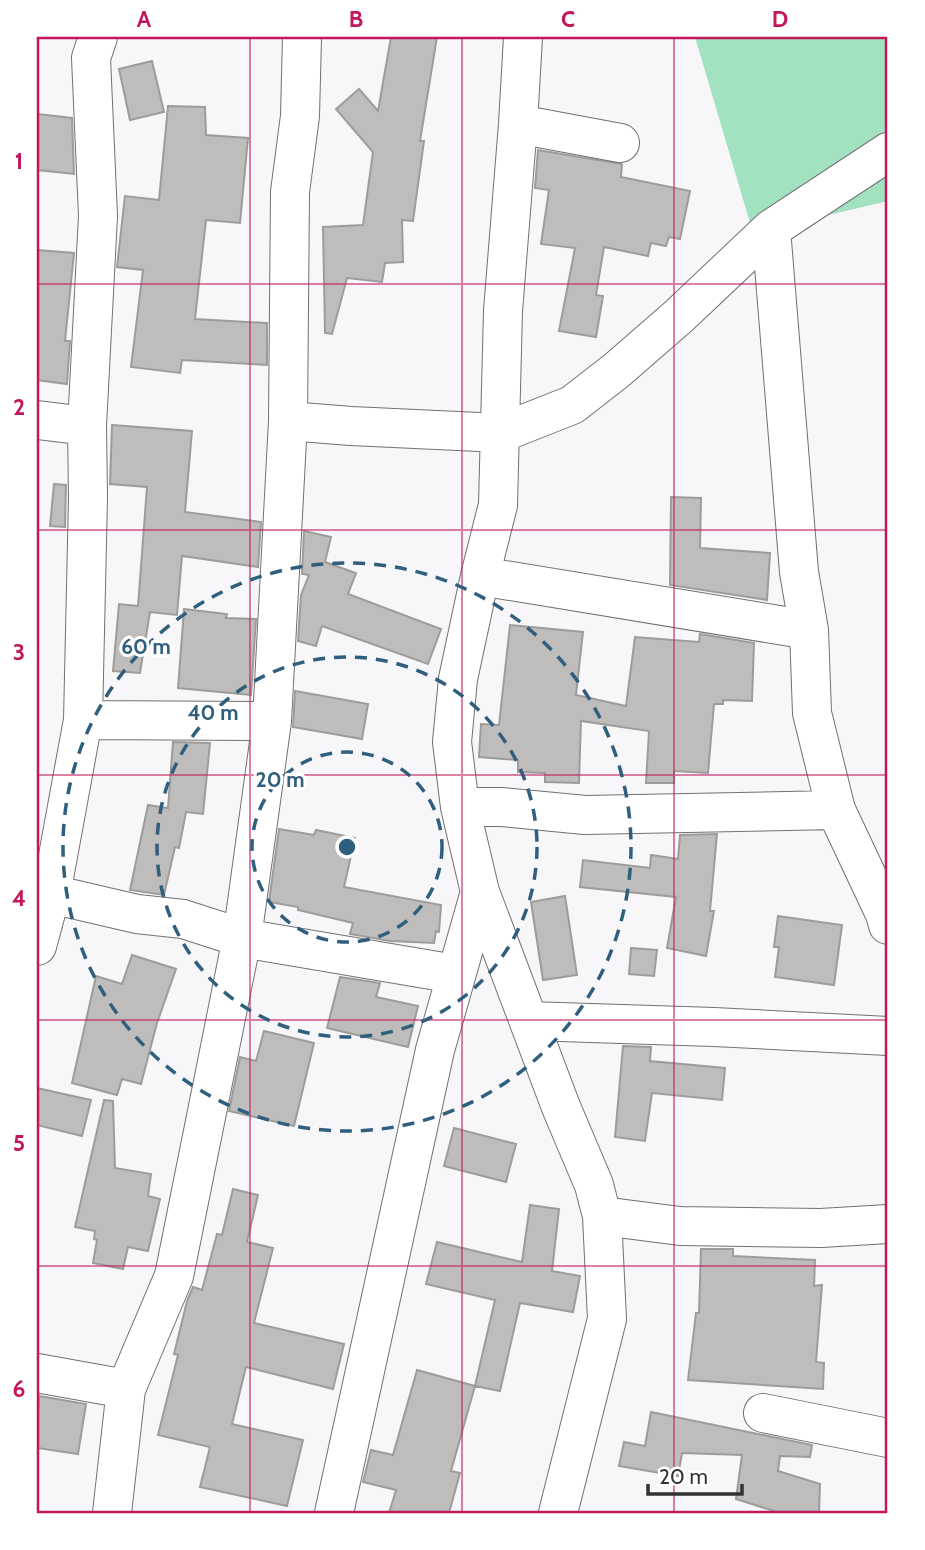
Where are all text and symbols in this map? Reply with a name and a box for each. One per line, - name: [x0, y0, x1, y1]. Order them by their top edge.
- text: A: [137, 5, 152, 33]
- text: B: [349, 5, 363, 33]
- text: C: [561, 5, 575, 33]
- text: D: [772, 5, 788, 33]
- text: 1: [15, 147, 23, 175]
- text: 2: [13, 393, 25, 421]
- text: 60 m: [121, 634, 171, 659]
- text: 3: [13, 638, 25, 666]
- text: 40 m: [188, 700, 238, 725]
- text: 20 m: [256, 767, 304, 792]
- centre of rings: [335, 835, 359, 859]
- text: 4: [12, 884, 26, 912]
- text: 5: [13, 1129, 25, 1157]
- text: 6: [13, 1375, 25, 1403]
- scale bar: [648, 1452, 743, 1496]
- text: 20 m: [659, 1464, 708, 1489]

